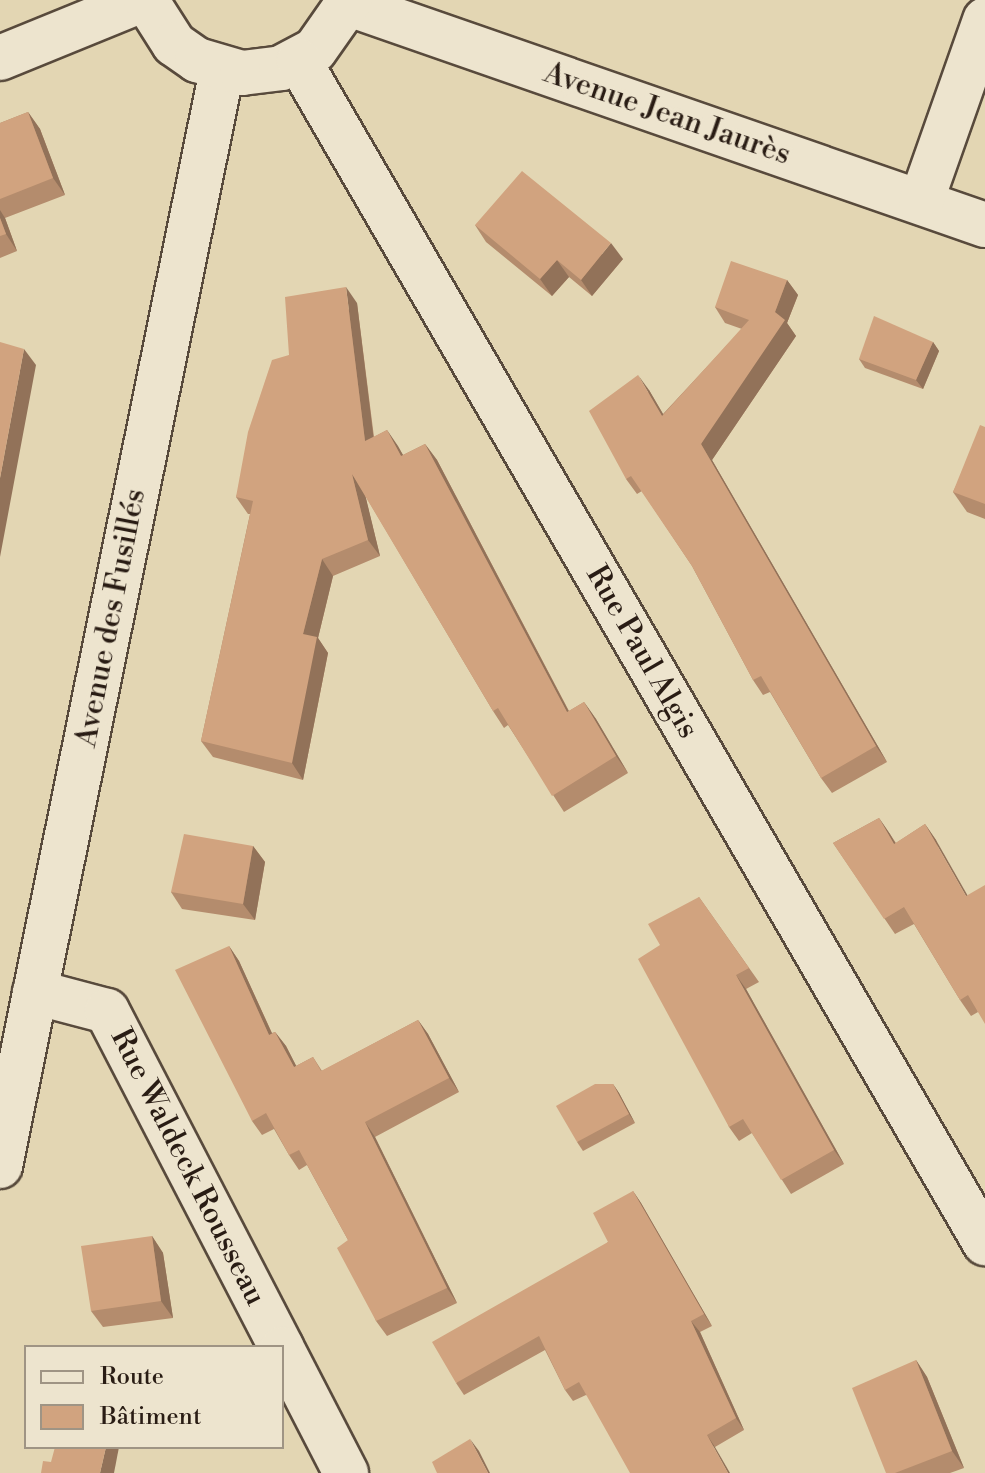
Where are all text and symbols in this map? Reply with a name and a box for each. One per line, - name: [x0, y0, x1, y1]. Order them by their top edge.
- street label: Avenue Jean Jaurès: [539, 55, 795, 173]
- street label: Avenue des Fusillés: [68, 486, 154, 750]
- street label: Rue Paul Algis: [578, 559, 706, 745]
- street label: Rue Waldeck Rousseau: [103, 1023, 273, 1311]
- legend: [24, 1345, 284, 1449]
- text: Route: [100, 1362, 164, 1392]
- text: Bâtiment: [100, 1402, 201, 1432]

